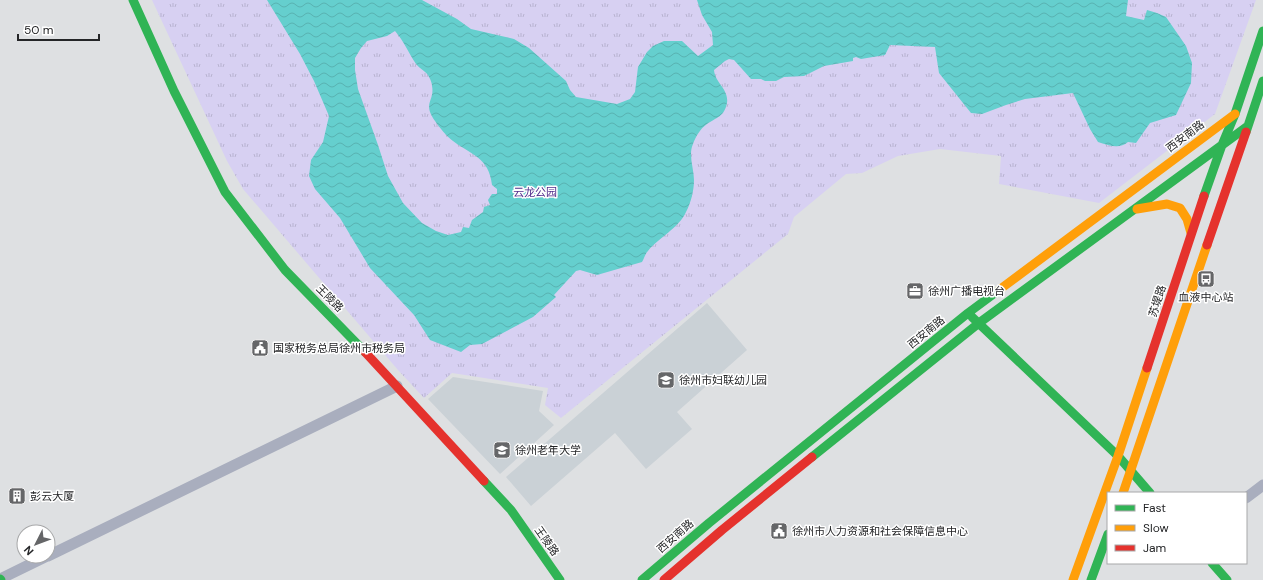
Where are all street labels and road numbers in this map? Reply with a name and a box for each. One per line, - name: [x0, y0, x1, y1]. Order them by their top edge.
- street label: 西安南路: [1163, 117, 1207, 155]
- street label: 王陵路: [313, 281, 347, 315]
- street label: 苏堤路: [1145, 283, 1169, 319]
- street label: 西安南路: [904, 313, 948, 351]
- street label: 西安南路: [654, 516, 696, 556]
- street label: 王陵路: [532, 523, 562, 559]

